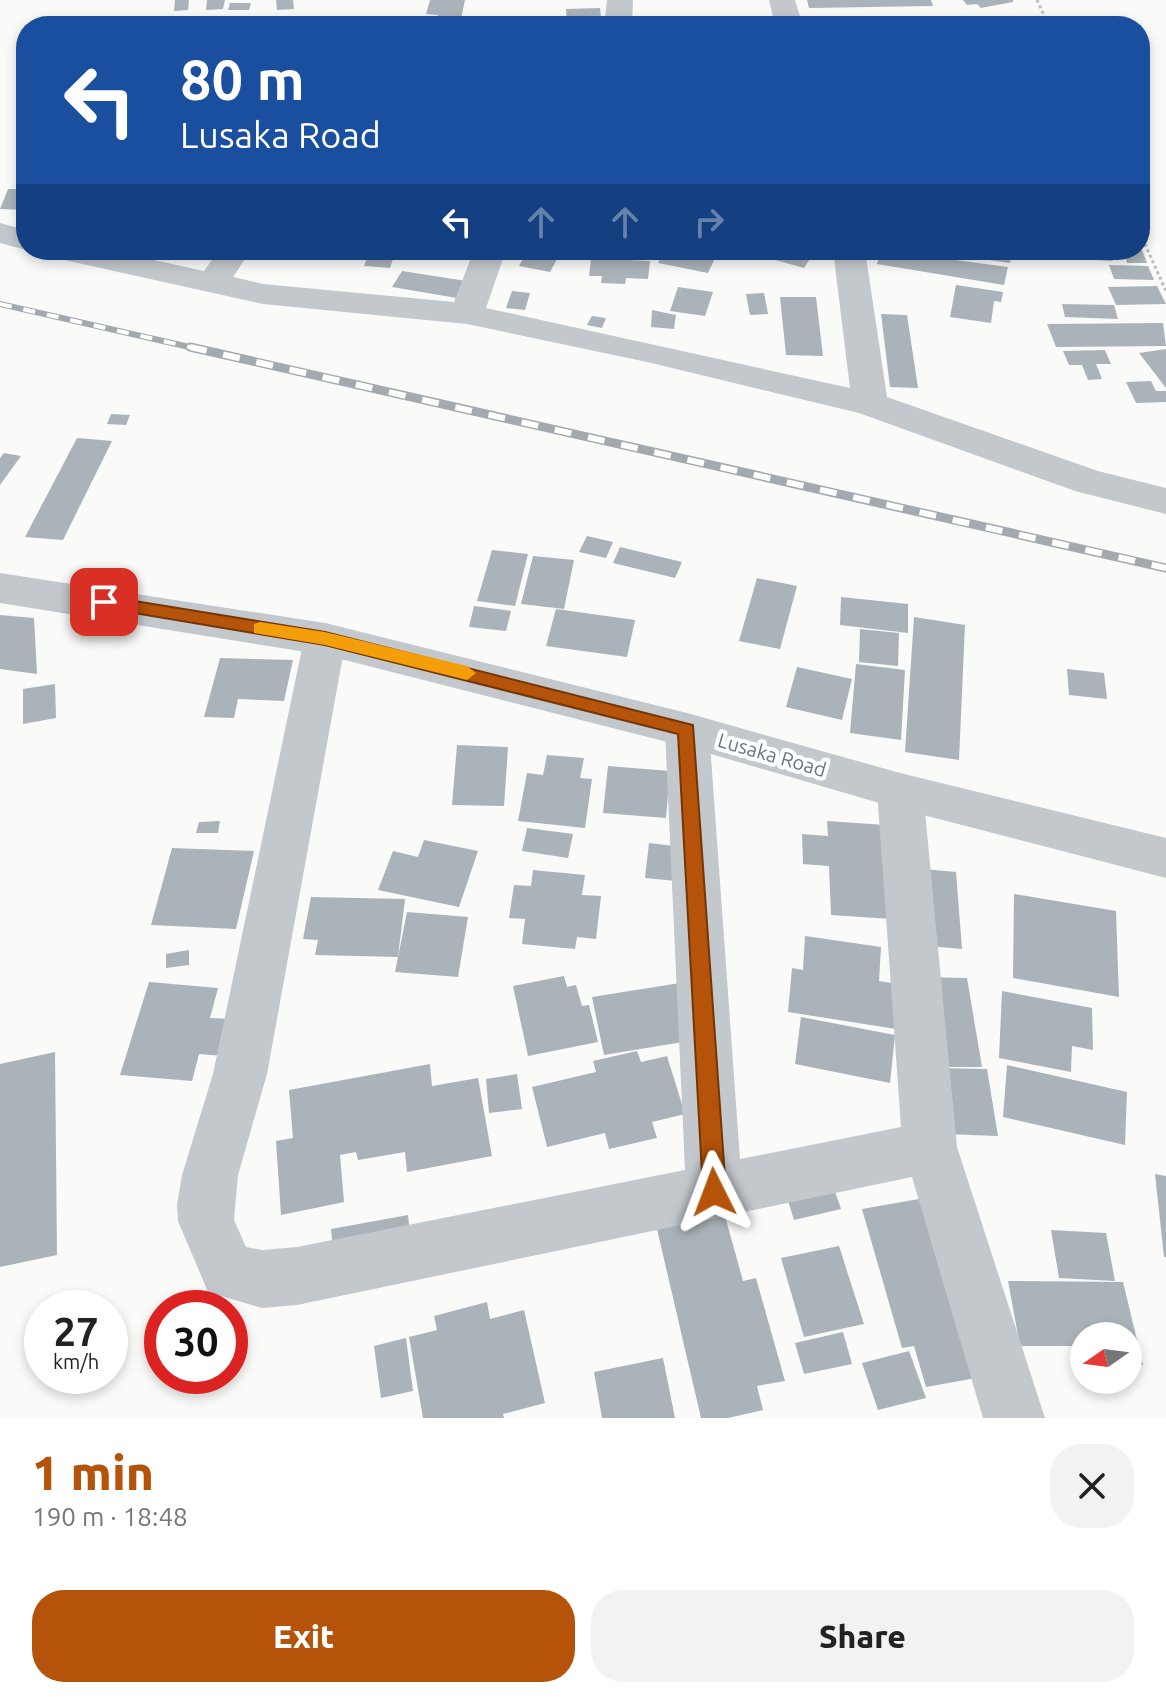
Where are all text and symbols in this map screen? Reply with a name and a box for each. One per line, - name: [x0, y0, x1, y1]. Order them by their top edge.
- icon: left: [48, 48, 152, 152]
- text: 80 m: [180, 48, 305, 111]
- text: Lusaka Road: [180, 114, 381, 155]
- icon: left: [435, 200, 479, 244]
- icon: ahead: [519, 200, 563, 244]
- icon: ahead: [603, 200, 647, 244]
- icon: right: [687, 200, 731, 244]
- pin: [70, 568, 138, 636]
- icon: arrive: [82, 580, 126, 624]
- street label: Lusaka Road: [715, 728, 829, 781]
- position arrow: [672, 1150, 756, 1234]
- speed limit sign: 30: [144, 1290, 248, 1394]
- text: 27: [53, 1309, 99, 1354]
- north arrow: [1070, 1322, 1142, 1394]
- map controls: [1070, 1322, 1142, 1394]
- text: km/h: [53, 1350, 99, 1373]
- button: close: [1050, 1444, 1134, 1528]
- text: 1 min: [32, 1445, 154, 1499]
- text: 190 m · 18:48: [32, 1502, 188, 1531]
- button: Exit: [32, 1590, 575, 1682]
- button: Share: [591, 1590, 1134, 1682]

